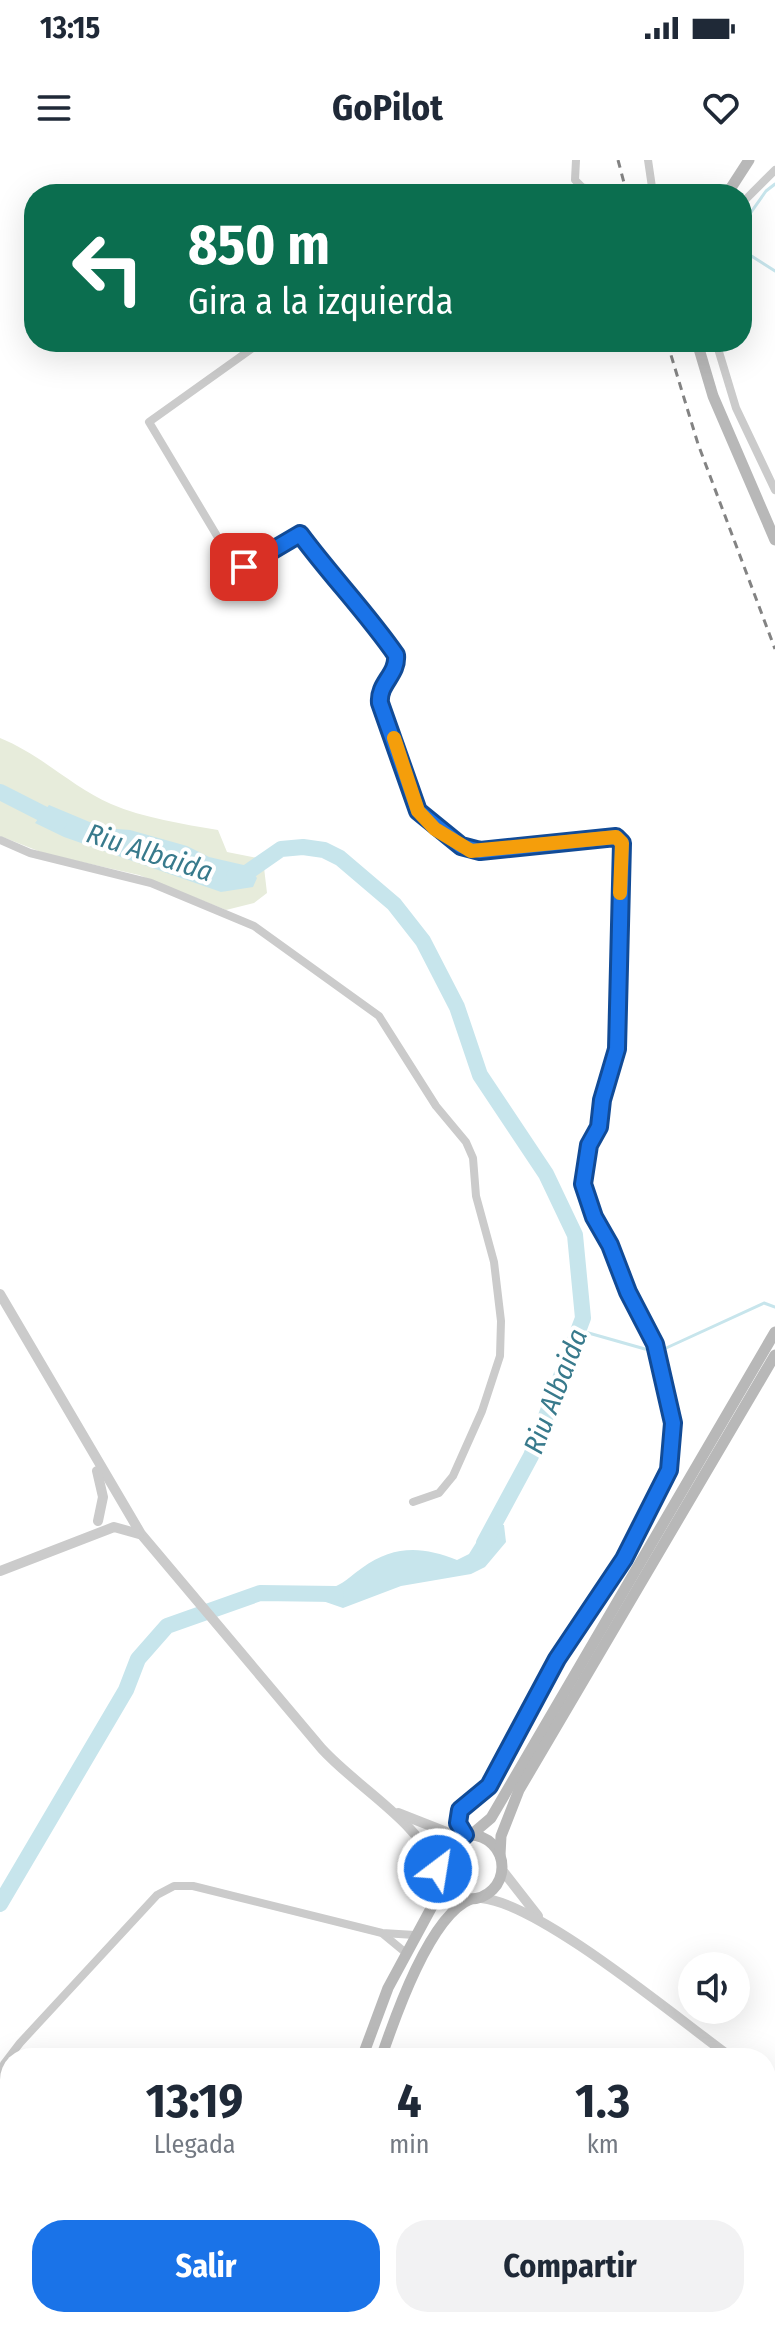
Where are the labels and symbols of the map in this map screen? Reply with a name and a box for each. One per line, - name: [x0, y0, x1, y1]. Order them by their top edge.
- pin: [210, 533, 278, 601]
- water label: Riu Albaida: [83, 817, 217, 888]
- water label: Riu Albaida: [517, 1324, 594, 1458]
- position arrow: [396, 1827, 480, 1911]

